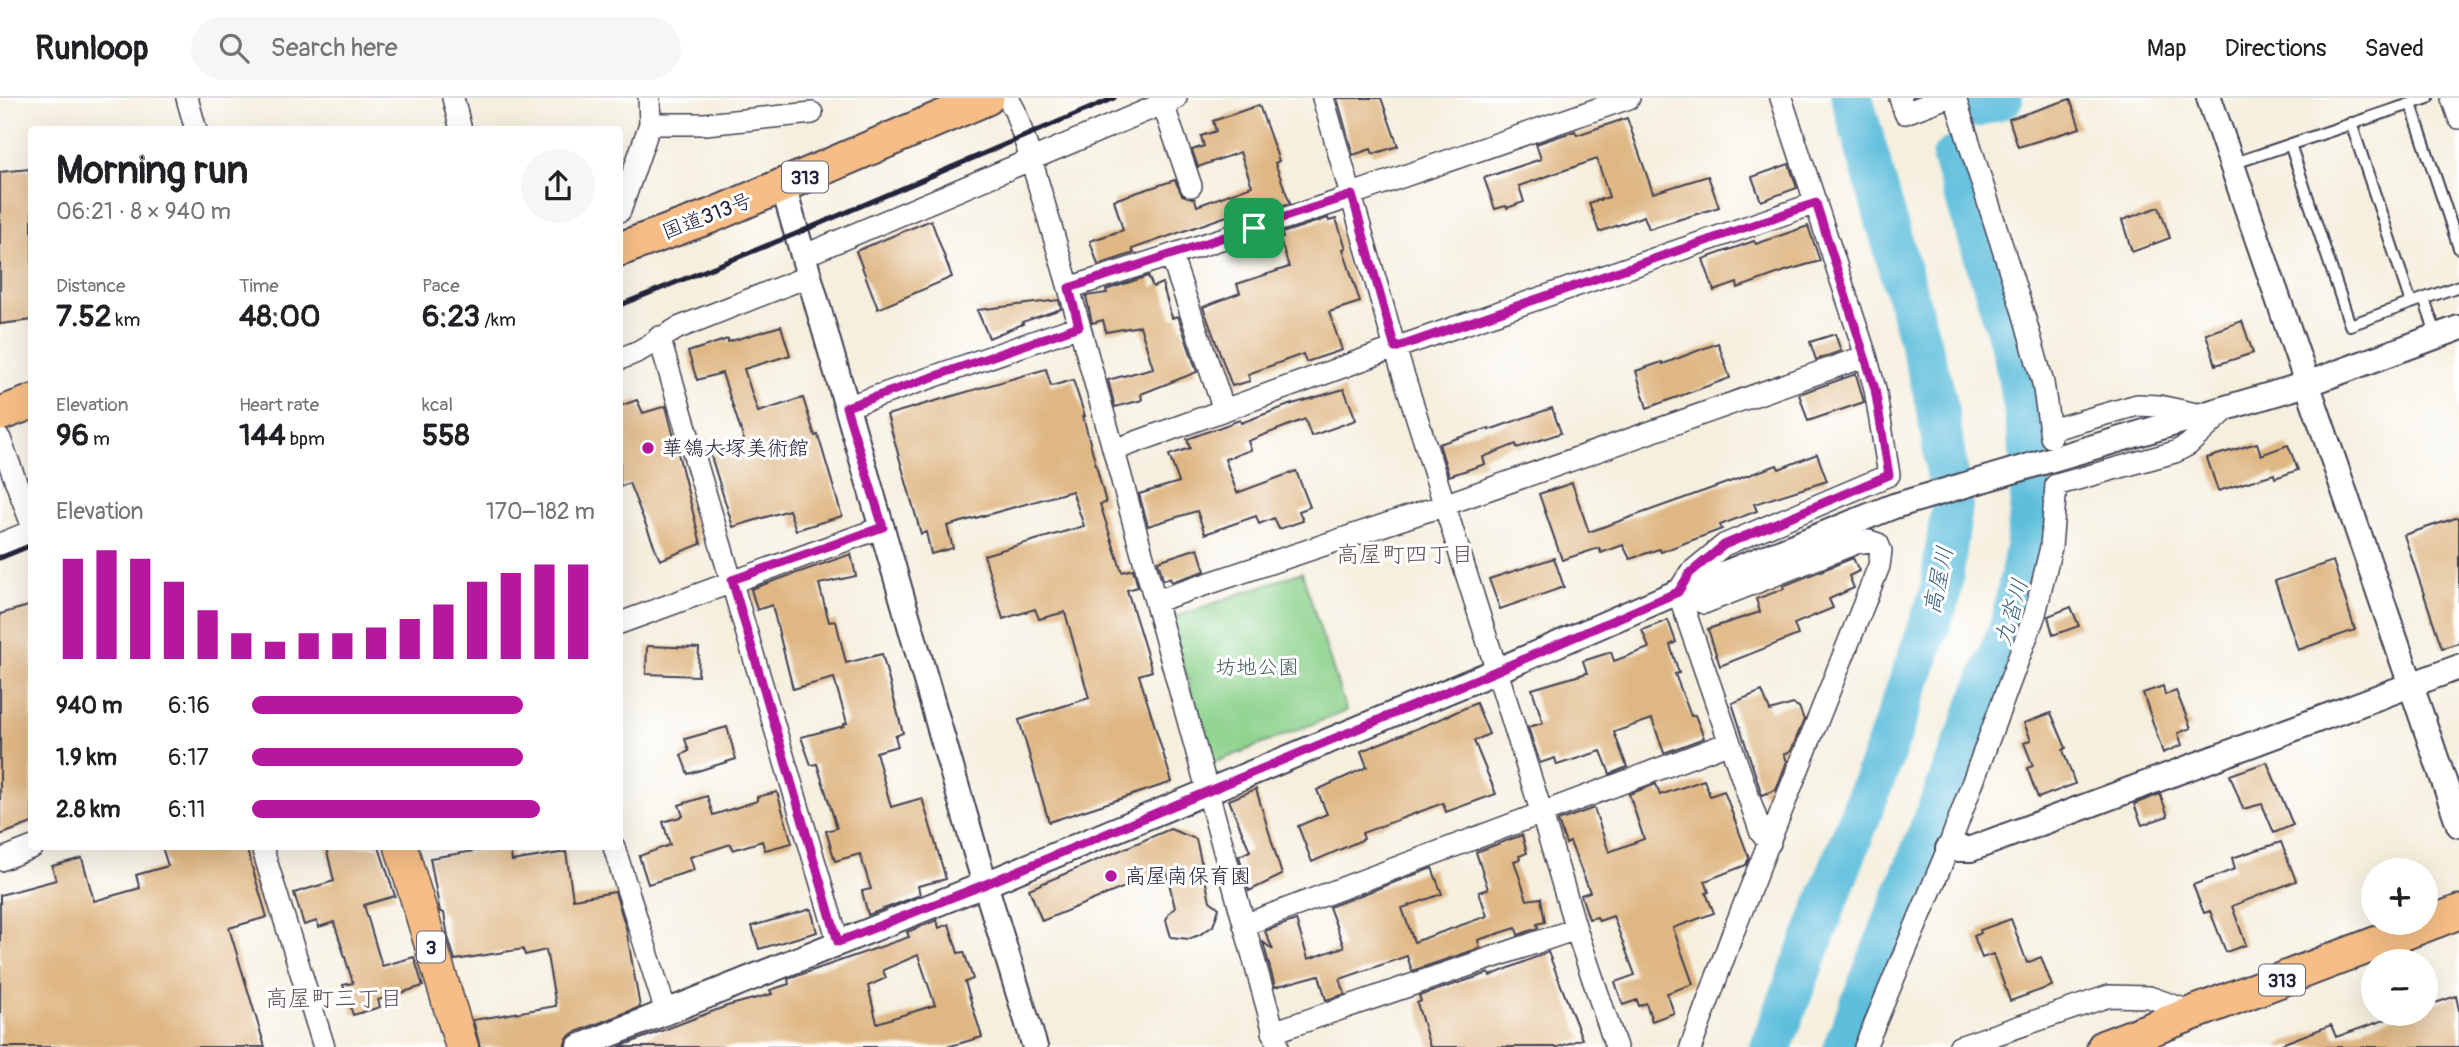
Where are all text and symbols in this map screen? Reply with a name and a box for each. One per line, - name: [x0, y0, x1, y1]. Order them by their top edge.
- search box: [191, 17, 681, 80]
- text: Runloop: [35, 28, 149, 69]
- icon: search: [215, 29, 253, 67]
- text: Search here: [271, 32, 398, 64]
- text: Map: [2147, 34, 2187, 63]
- text: Directions: [2225, 34, 2326, 63]
- text: Saved: [2364, 34, 2424, 63]
- text: Morning run: [56, 147, 248, 195]
- button: share: [521, 149, 595, 223]
- road number: 313: [782, 162, 828, 192]
- street label: 国道313号: [658, 187, 756, 246]
- text: 06:21 · 8 × 940 m: [56, 197, 231, 226]
- pin: [1224, 198, 1284, 258]
- icon: arrive: [1235, 209, 1273, 247]
- text: Distance: [56, 274, 125, 298]
- text: Time: [239, 274, 279, 298]
- text: Pace: [422, 274, 460, 298]
- text: 7.52: [56, 298, 111, 335]
- text: 48:00: [239, 298, 321, 335]
- text: 6:23: [422, 298, 480, 335]
- text: km: [111, 308, 140, 332]
- text: /km: [480, 308, 516, 332]
- text: Elevation: [56, 393, 128, 417]
- text: Heart rate: [239, 393, 319, 417]
- text: kcal: [422, 393, 453, 417]
- text: 96: [56, 417, 89, 454]
- text: 144: [239, 417, 286, 454]
- text: 558: [422, 417, 470, 454]
- text: m: [89, 427, 110, 451]
- text: bpm: [286, 427, 325, 451]
- place label: 華鴒大塚美術館: [662, 435, 809, 462]
- marker: 華鴒大塚美術館: [640, 440, 656, 456]
- text: Elevation: [56, 497, 144, 526]
- text: 170–182 m: [486, 497, 595, 526]
- district label: 高屋町四丁目: [1336, 540, 1474, 569]
- water label: 高屋川: [1917, 543, 1960, 617]
- water label: 九沓川: [1988, 575, 2035, 649]
- park label: 坊地公園: [1215, 654, 1299, 681]
- text: 940 m: [56, 691, 122, 720]
- text: 6:16: [168, 691, 210, 720]
- text: 1.9 km: [56, 743, 117, 772]
- text: 6:17: [168, 743, 209, 772]
- text: 2.8 km: [56, 795, 121, 824]
- text: 6:11: [168, 795, 206, 824]
- map controls: [2361, 858, 2438, 1026]
- button: +: [2361, 858, 2438, 935]
- place label: 高屋南保育園: [1125, 863, 1251, 890]
- marker: 高屋南保育園: [1103, 868, 1119, 884]
- road number: 3: [417, 932, 445, 962]
- button: −: [2361, 949, 2438, 1026]
- road number: 313: [2259, 964, 2305, 996]
- district label: 高屋町三丁目: [265, 984, 403, 1013]

